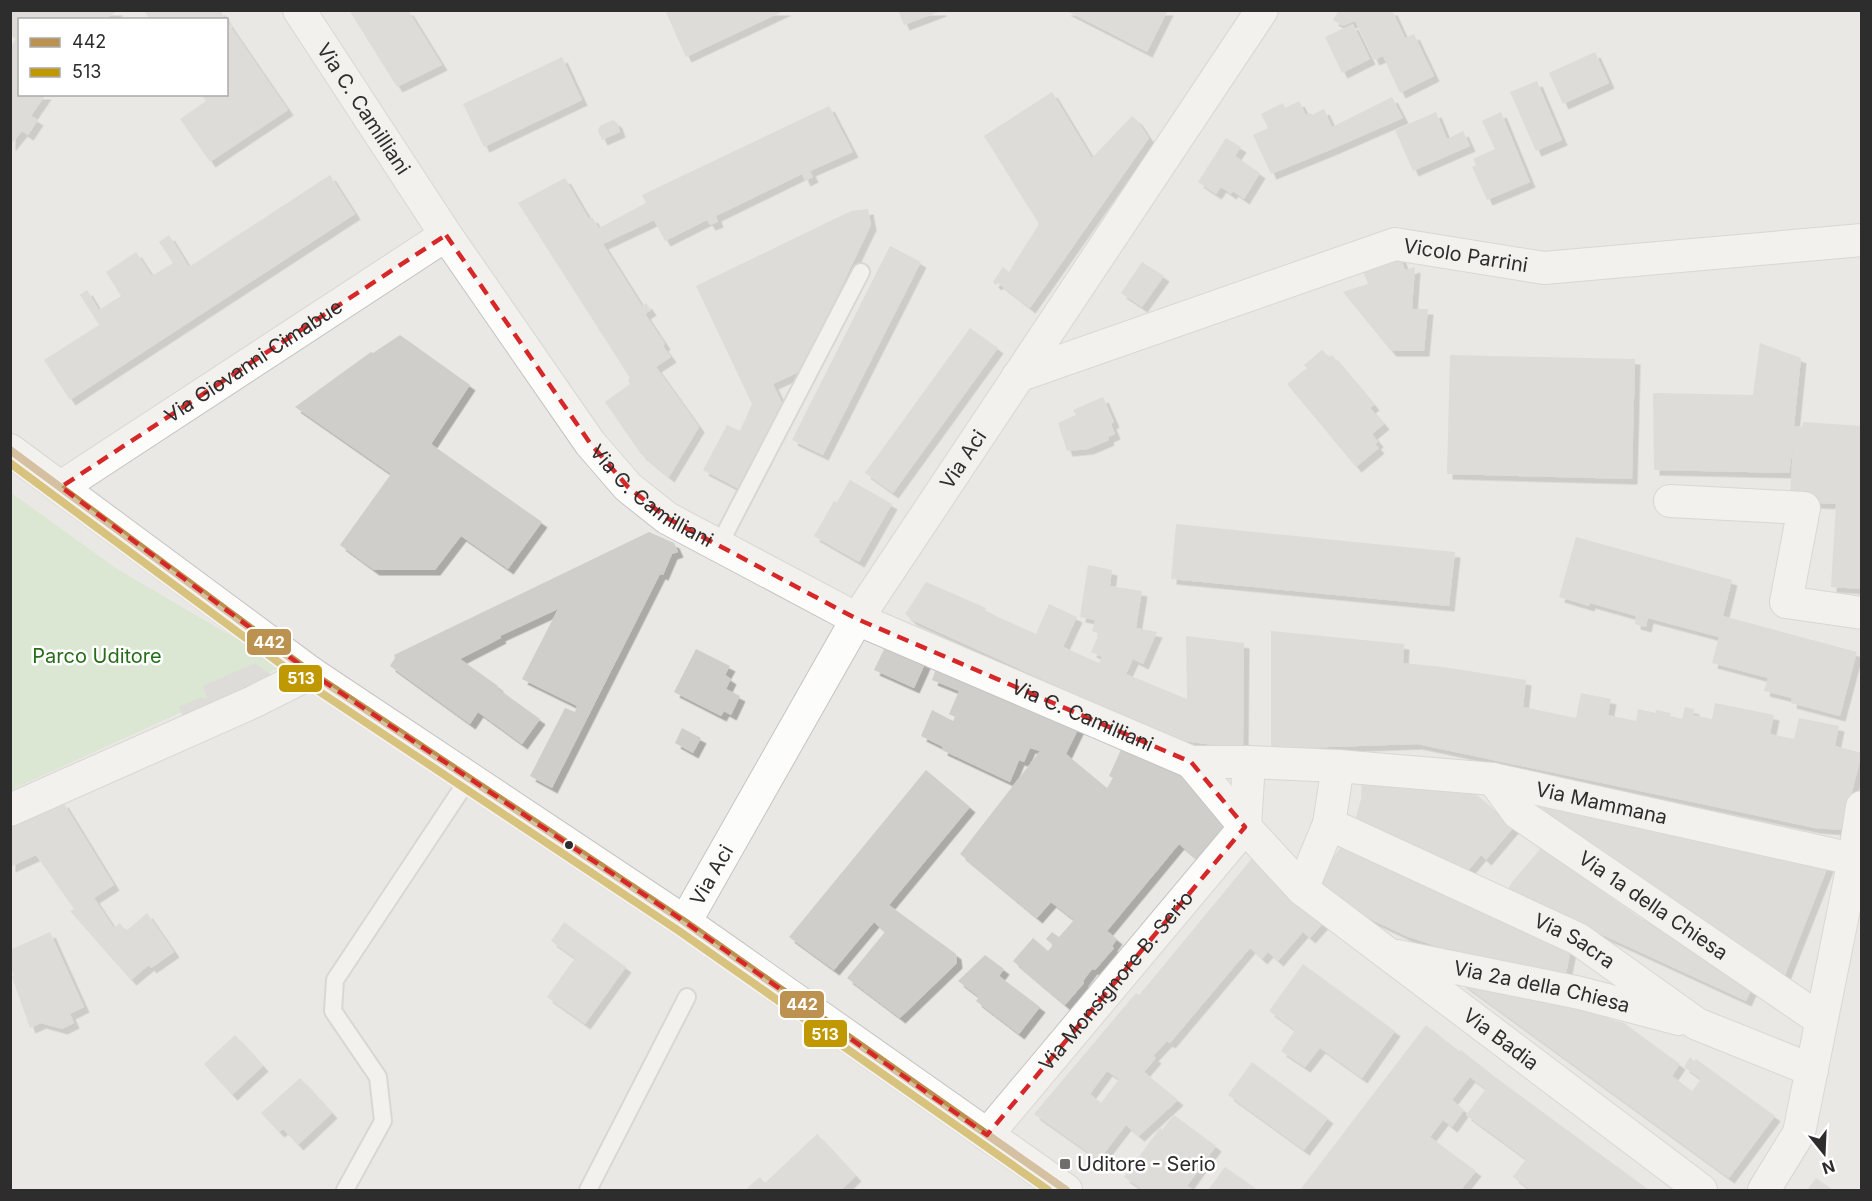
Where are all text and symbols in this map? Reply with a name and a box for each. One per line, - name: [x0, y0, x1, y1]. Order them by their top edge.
- legend: [18, 18, 228, 96]
- text: 442: [72, 31, 106, 52]
- street label: Via C. Camilliani: [312, 39, 415, 179]
- text: 513: [72, 61, 101, 82]
- street label: Vicolo Parrini: [1402, 234, 1530, 277]
- street label: Via Giovanni Cimabue: [160, 294, 347, 428]
- street label: Via Aci: [935, 426, 991, 493]
- street label: Via C. Camilliani: [585, 440, 717, 552]
- line badge: 442: [246, 628, 292, 656]
- text: 442: [253, 632, 285, 652]
- park label: Parco Uditore: [32, 644, 162, 668]
- line badge: 513: [278, 664, 323, 693]
- text: 513: [287, 668, 315, 688]
- street label: Via C. Camilliani: [1008, 674, 1157, 756]
- street label: Via Mammana: [1533, 777, 1670, 829]
- unlabelled marker: [563, 839, 575, 851]
- street label: Via Aci: [685, 841, 738, 909]
- street label: Via 1a della Chiesa: [1574, 846, 1733, 965]
- street label: Via Monsignore B. Serio: [1034, 886, 1198, 1076]
- street label: Via Sacra: [1530, 908, 1620, 974]
- street label: Via 2a della Chiesa: [1452, 956, 1633, 1018]
- line badge: 442: [779, 990, 825, 1019]
- text: 442: [786, 994, 818, 1014]
- street label: Via Badia: [1459, 1003, 1543, 1075]
- line badge: 513: [803, 1019, 848, 1048]
- text: 513: [811, 1024, 839, 1044]
- north arrow: [1794, 1123, 1854, 1183]
- place label: Uditore - Serio: [1077, 1152, 1216, 1176]
- text: N: [1820, 1156, 1838, 1179]
- marker: Uditore - Serio: [1058, 1157, 1072, 1171]

